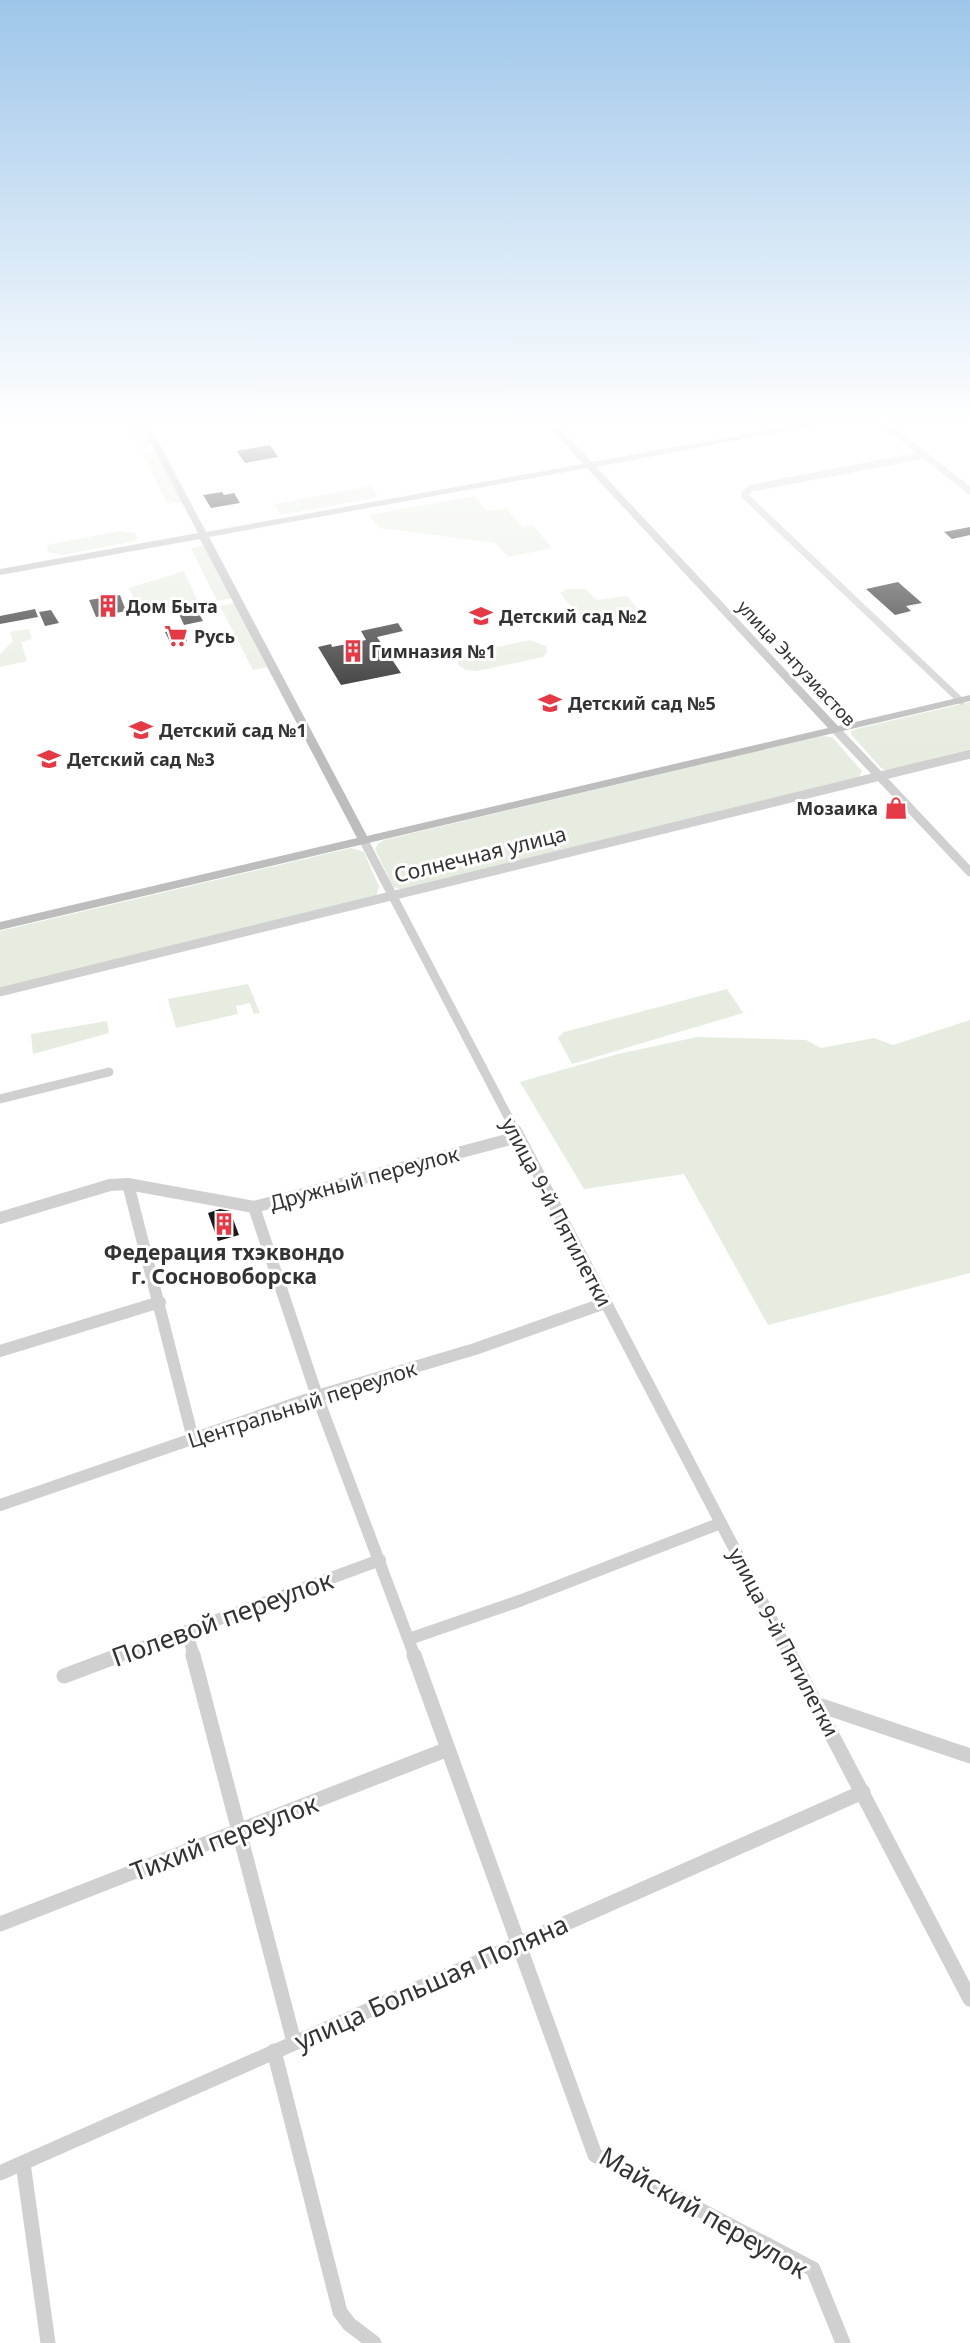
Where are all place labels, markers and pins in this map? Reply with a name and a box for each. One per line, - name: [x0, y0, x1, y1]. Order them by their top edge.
- building icon: Дом Быта: [95, 593, 121, 619]
- place label: Дом Быта: [126, 594, 218, 618]
- school or university icon: Детский сад №2: [468, 603, 494, 629]
- place label: Детский сад №2: [499, 604, 647, 628]
- supermarket icon: Русь: [163, 623, 189, 649]
- place label: Русь: [194, 624, 235, 648]
- building icon: Гимназия №1: [340, 638, 366, 664]
- place label: Гимназия №1: [371, 639, 496, 663]
- school or university icon: Детский сад №5: [537, 690, 563, 716]
- place label: Детский сад №5: [568, 691, 716, 715]
- school or university icon: Детский сад №1: [128, 717, 154, 743]
- place label: Детский сад №1: [159, 718, 307, 742]
- school or university icon: Детский сад №3: [36, 746, 62, 772]
- place label: Детский сад №3: [67, 747, 215, 771]
- shop icon: Мозаика: [883, 795, 909, 821]
- place label: Мозаика: [796, 796, 878, 820]
- building icon: Федерация тхэквондо г. Сосновоборска: [211, 1211, 237, 1237]
- place label: Федерация тхэквондо г. Сосновоборска: [104, 1238, 344, 1290]

